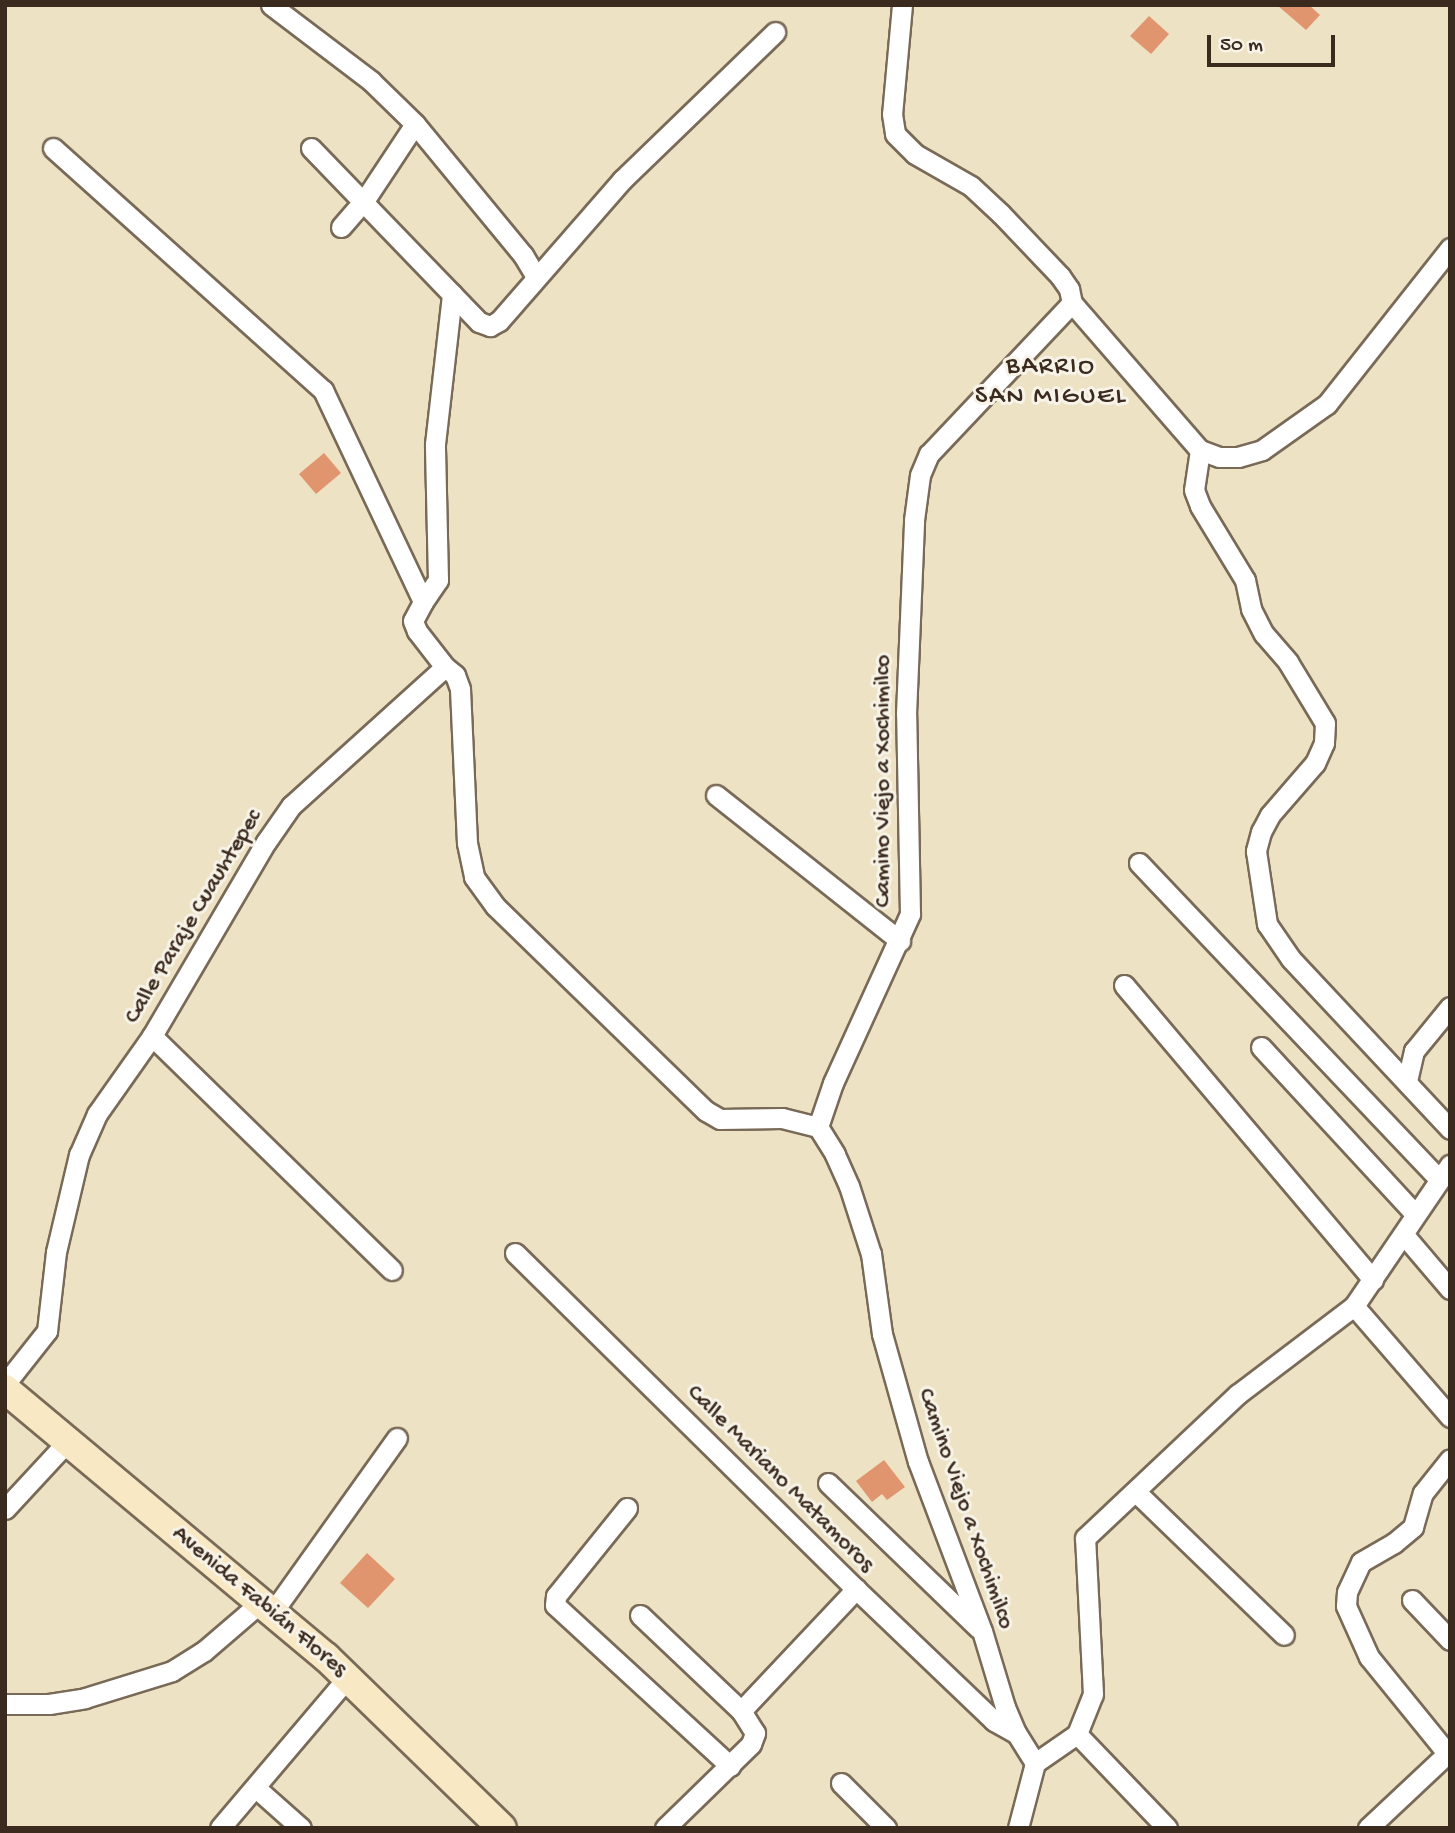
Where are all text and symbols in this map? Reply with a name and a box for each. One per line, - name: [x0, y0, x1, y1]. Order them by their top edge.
- scale bar: [1210, 21, 1338, 65]
- text: 50 m: [1220, 34, 1263, 59]
- district label: BARRIO SAN MIGUEL: [976, 352, 1126, 414]
- street label: Camino Viejo a Xochimilco: [870, 655, 898, 907]
- street label: Calle Paraje Cuauhtepec: [119, 805, 269, 1029]
- street label: Calle Mariano Matamoros: [680, 1379, 880, 1579]
- street label: Camino Viejo a Xochimilco: [910, 1385, 1020, 1633]
- street label: Avenida Fabián Flores: [165, 1520, 353, 1684]

